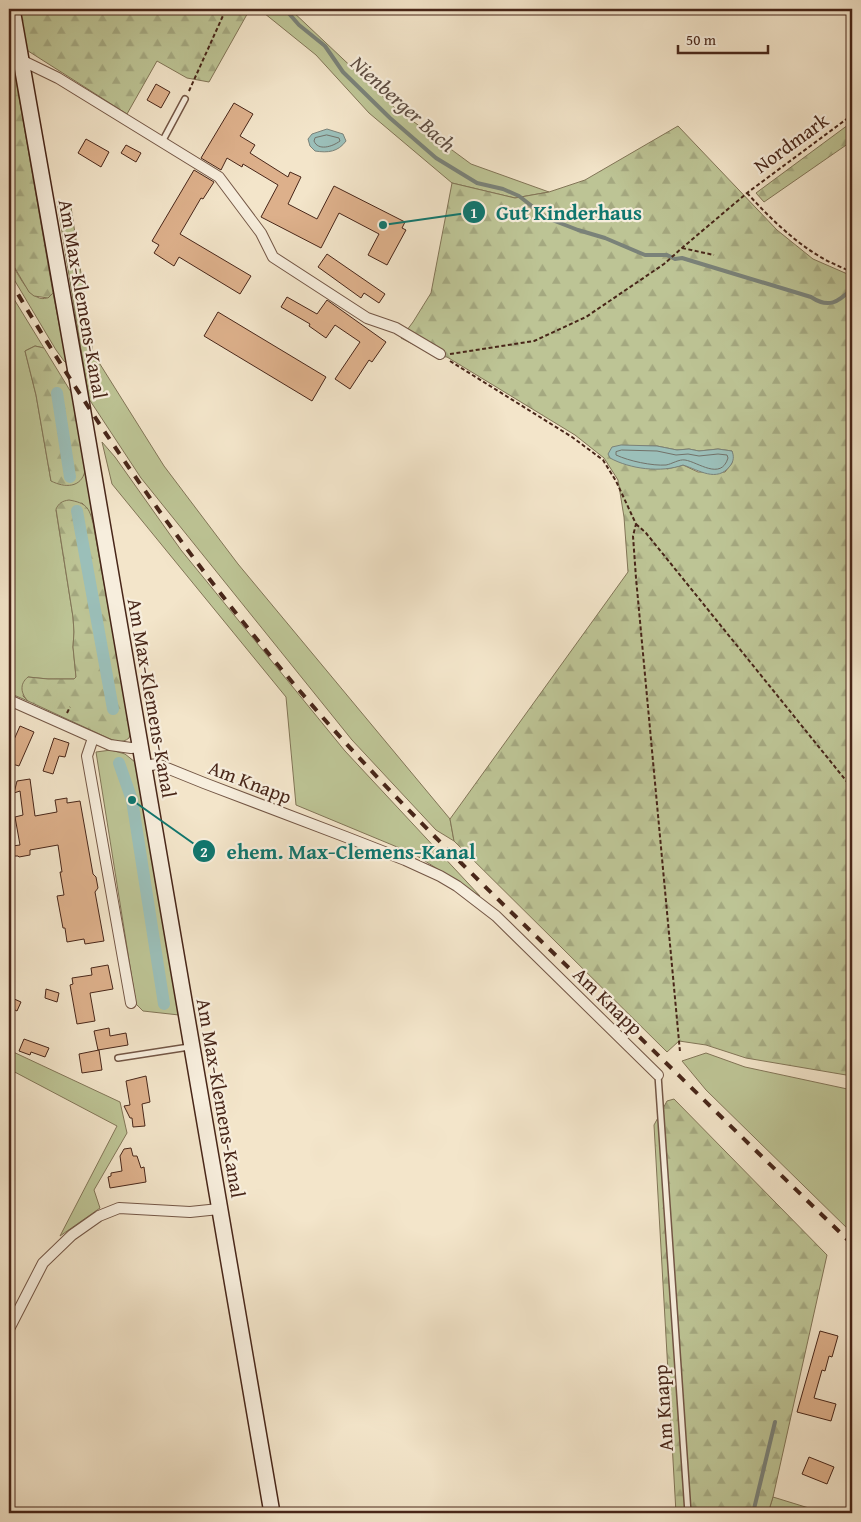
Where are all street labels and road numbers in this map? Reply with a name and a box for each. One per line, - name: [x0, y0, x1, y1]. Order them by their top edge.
- street label: Nordmark: [747, 105, 835, 180]
- street label: Am Max-Klemens-Kanal: [52, 197, 115, 401]
- street label: Am Max-Klemens-Kanal: [121, 596, 184, 800]
- street label: Am Knapp: [204, 752, 296, 811]
- street label: Am Knapp: [567, 960, 650, 1041]
- street label: Am Max-Klemens-Kanal: [190, 996, 253, 1200]
- street label: Am Knapp: [645, 1363, 680, 1452]

